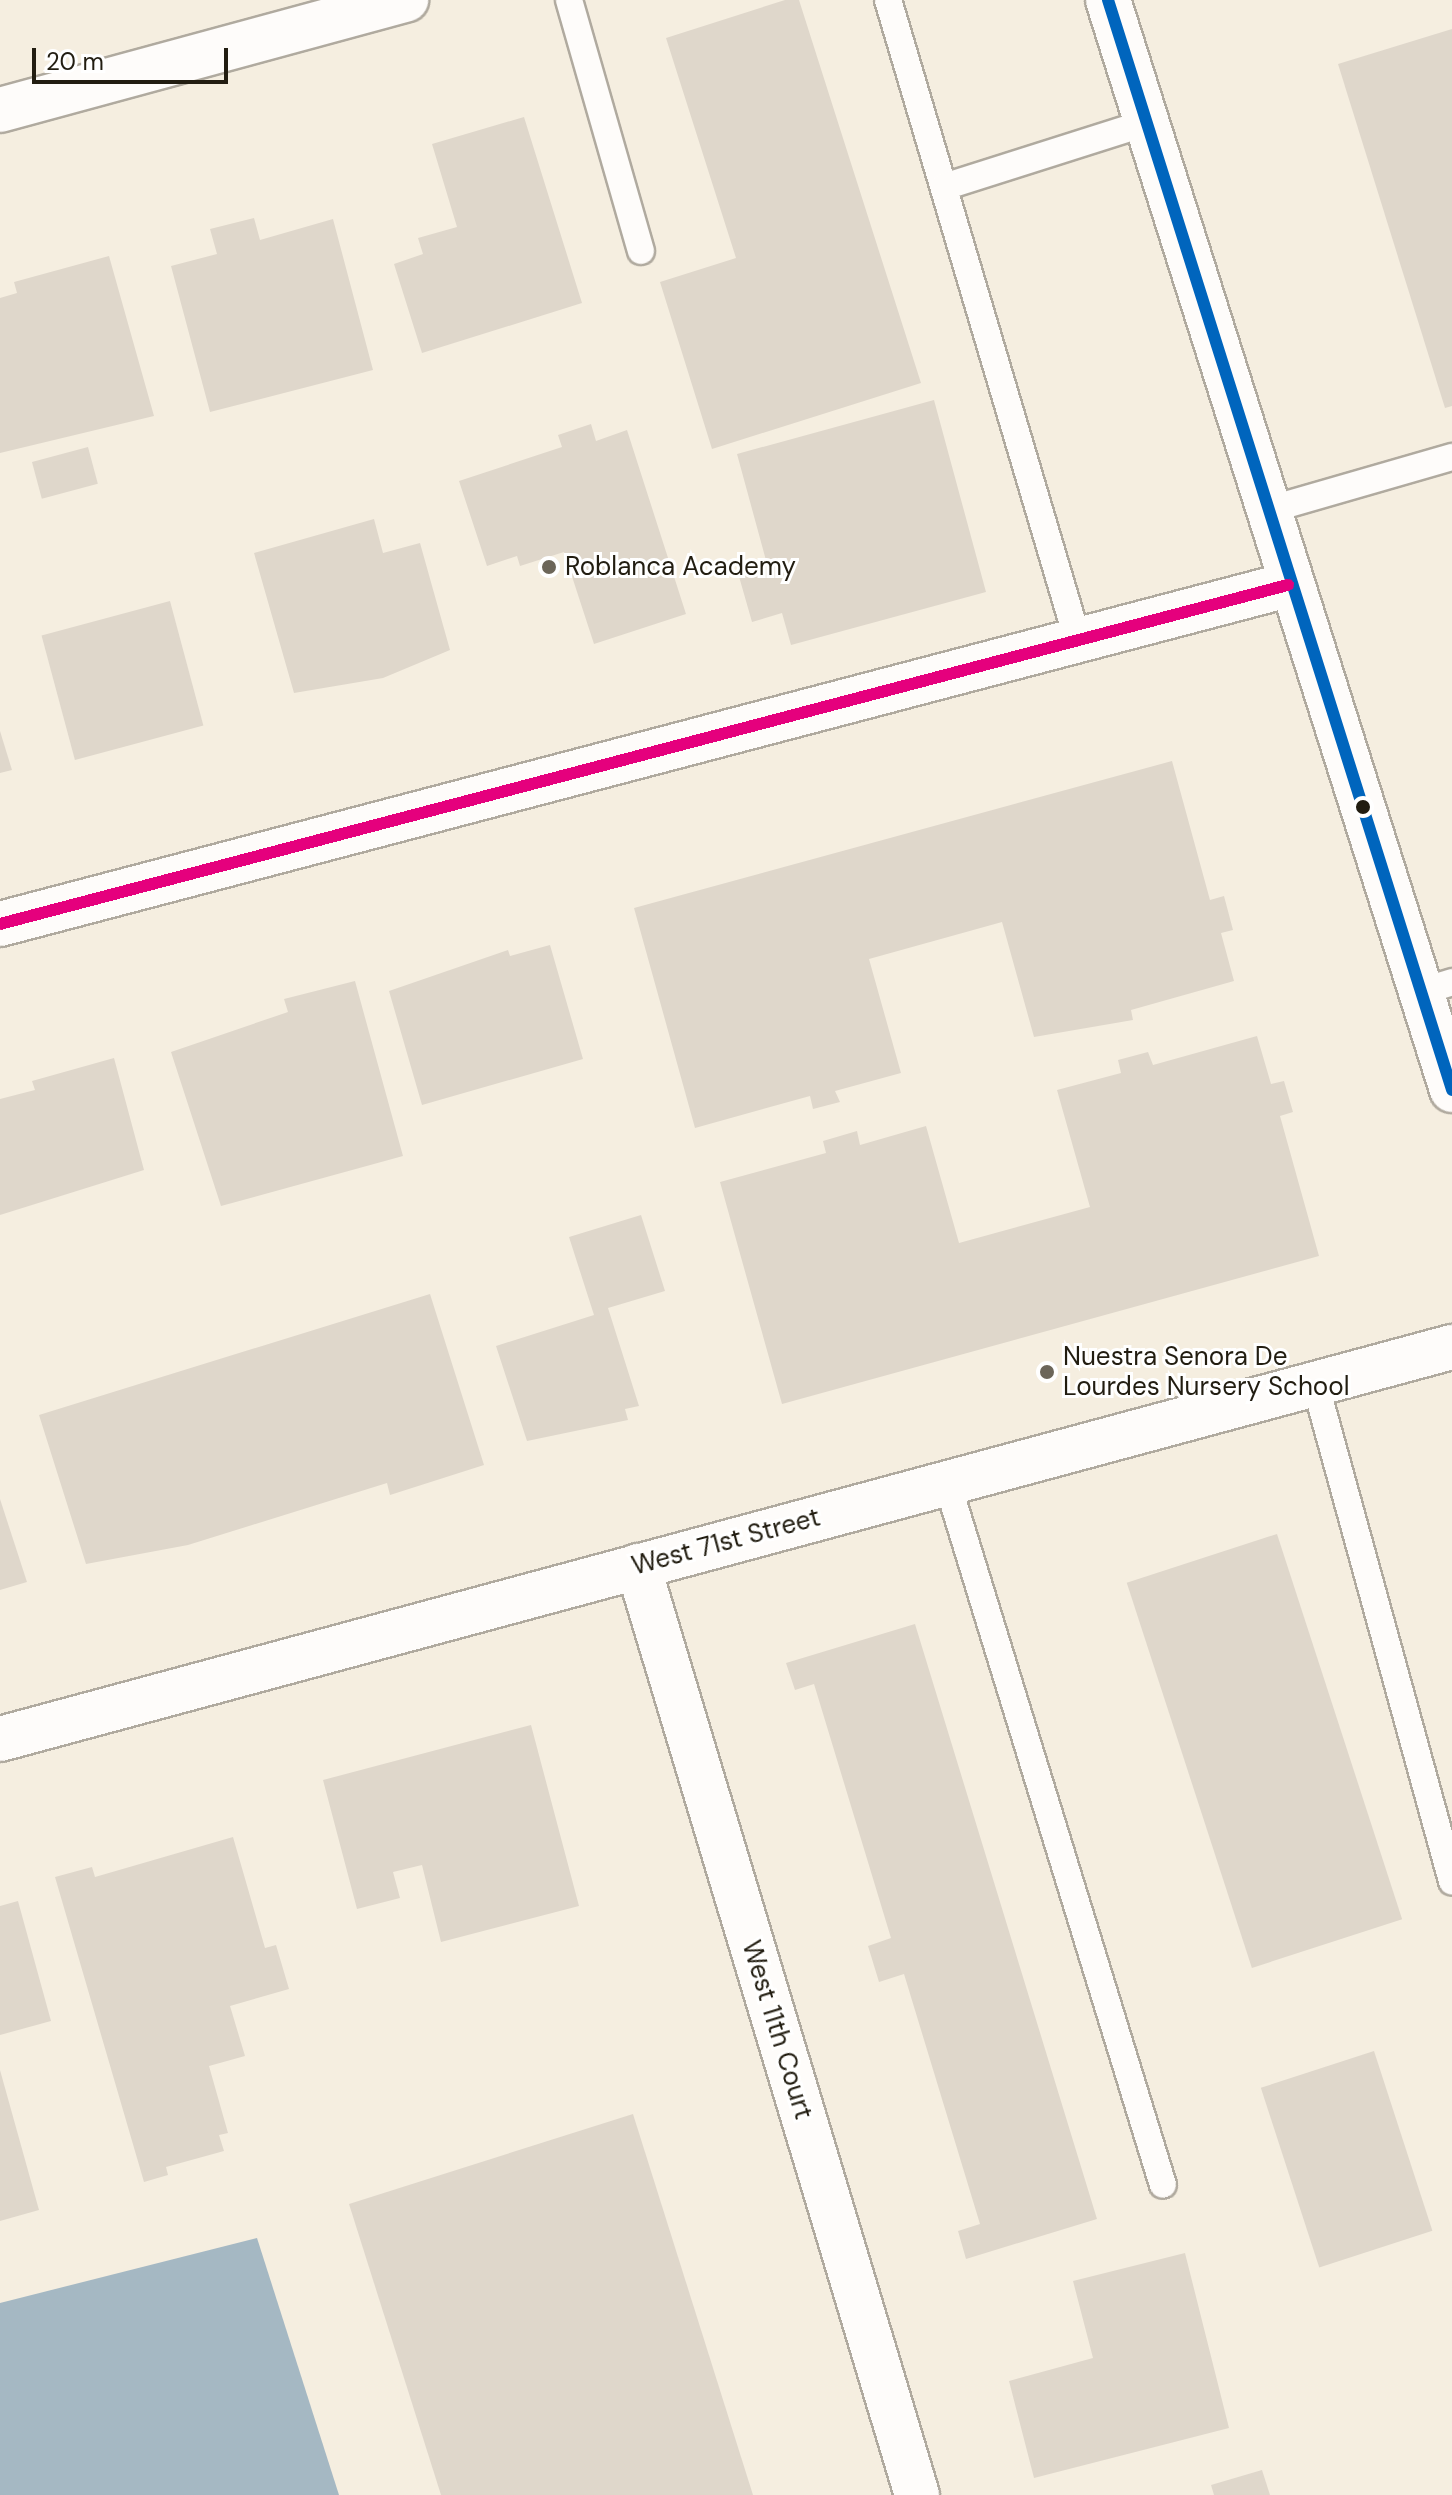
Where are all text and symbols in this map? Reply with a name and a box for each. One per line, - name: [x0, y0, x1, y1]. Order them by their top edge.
- scale bar: [36, 32, 232, 82]
- text: 20 m: [46, 46, 104, 77]
- place label: Roblanca Academy: [565, 551, 796, 583]
- marker: Roblanca Academy: [540, 558, 558, 576]
- unlabelled marker: [1355, 799, 1371, 815]
- place label: Nuestra Senora De Lourdes Nursery School: [1063, 1341, 1349, 1402]
- marker: Nuestra Senora De Lourdes Nursery School: [1038, 1363, 1056, 1381]
- street label: West 71st Street: [628, 1502, 824, 1582]
- street label: West 11th Court: [735, 1937, 819, 2123]

